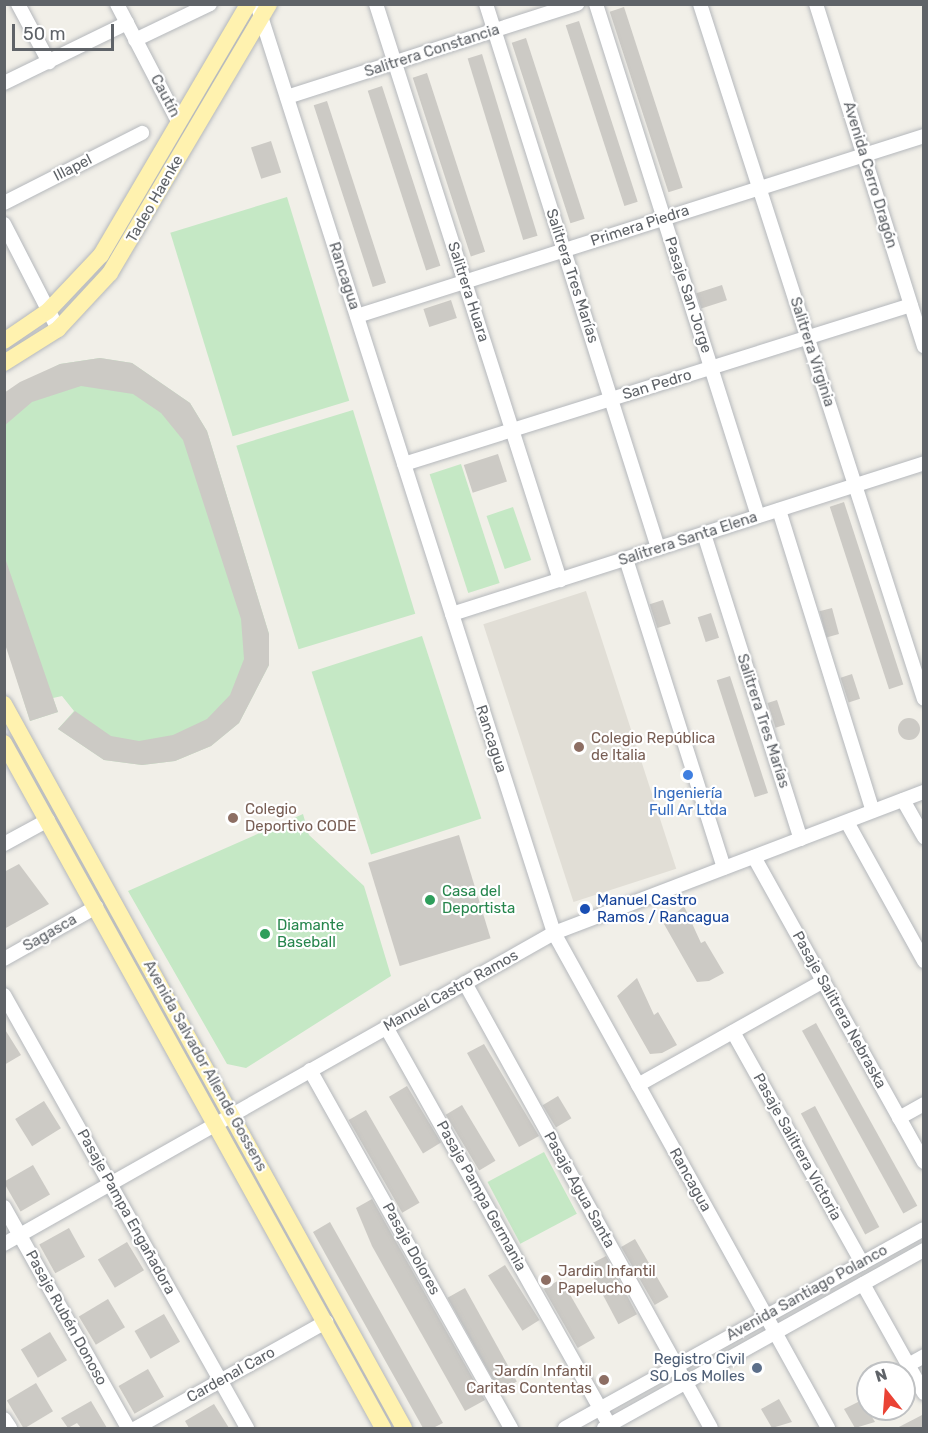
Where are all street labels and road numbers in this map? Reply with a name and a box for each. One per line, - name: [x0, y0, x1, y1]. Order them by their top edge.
- street label: Salitrera Constancia: [362, 21, 502, 81]
- street label: Cautín: [146, 72, 184, 120]
- street label: Avenida Cerro Dragón: [839, 100, 901, 250]
- street label: Illapel: [51, 151, 95, 185]
- street label: Tadeo Haenke: [123, 152, 187, 246]
- street label: Primera Piedra: [588, 202, 692, 250]
- street label: Salitrera Tres Marías: [542, 206, 602, 346]
- street label: Pasaje San Jorge: [661, 235, 715, 355]
- street label: Rancagua: [325, 240, 363, 312]
- street label: Salitrera Huara: [443, 240, 493, 344]
- street label: Salitrera Virginia: [786, 295, 838, 409]
- street label: San Pedro: [620, 366, 694, 404]
- street label: Salitrera Santa Elena: [616, 508, 760, 570]
- street label: Salitrera Tres Marías: [733, 651, 793, 791]
- street label: Rancagua: [472, 703, 510, 775]
- street label: Sagasca: [20, 910, 80, 956]
- street label: Pasaje Salitrera Nebraska: [788, 928, 890, 1092]
- street label: Manuel Castro Ramos: [380, 946, 522, 1036]
- street label: Avenida Salvador Allende Gossens: [139, 957, 271, 1175]
- street label: Pasaje Salitrera Victoria: [749, 1070, 845, 1224]
- street label: Pasaje Pampa Germania: [432, 1118, 530, 1274]
- street label: Pasaje Pampa Engañadora: [73, 1126, 179, 1298]
- street label: Pasaje Agua Santa: [540, 1129, 618, 1251]
- street label: Rancagua: [665, 1145, 715, 1215]
- street label: Pasaje Dolores: [378, 1200, 444, 1298]
- street label: Avenida Santiago Polanco: [723, 1241, 891, 1345]
- street label: Pasaje Rubén Donoso: [21, 1247, 111, 1389]
- street label: Cardenal Caro: [184, 1343, 278, 1407]

